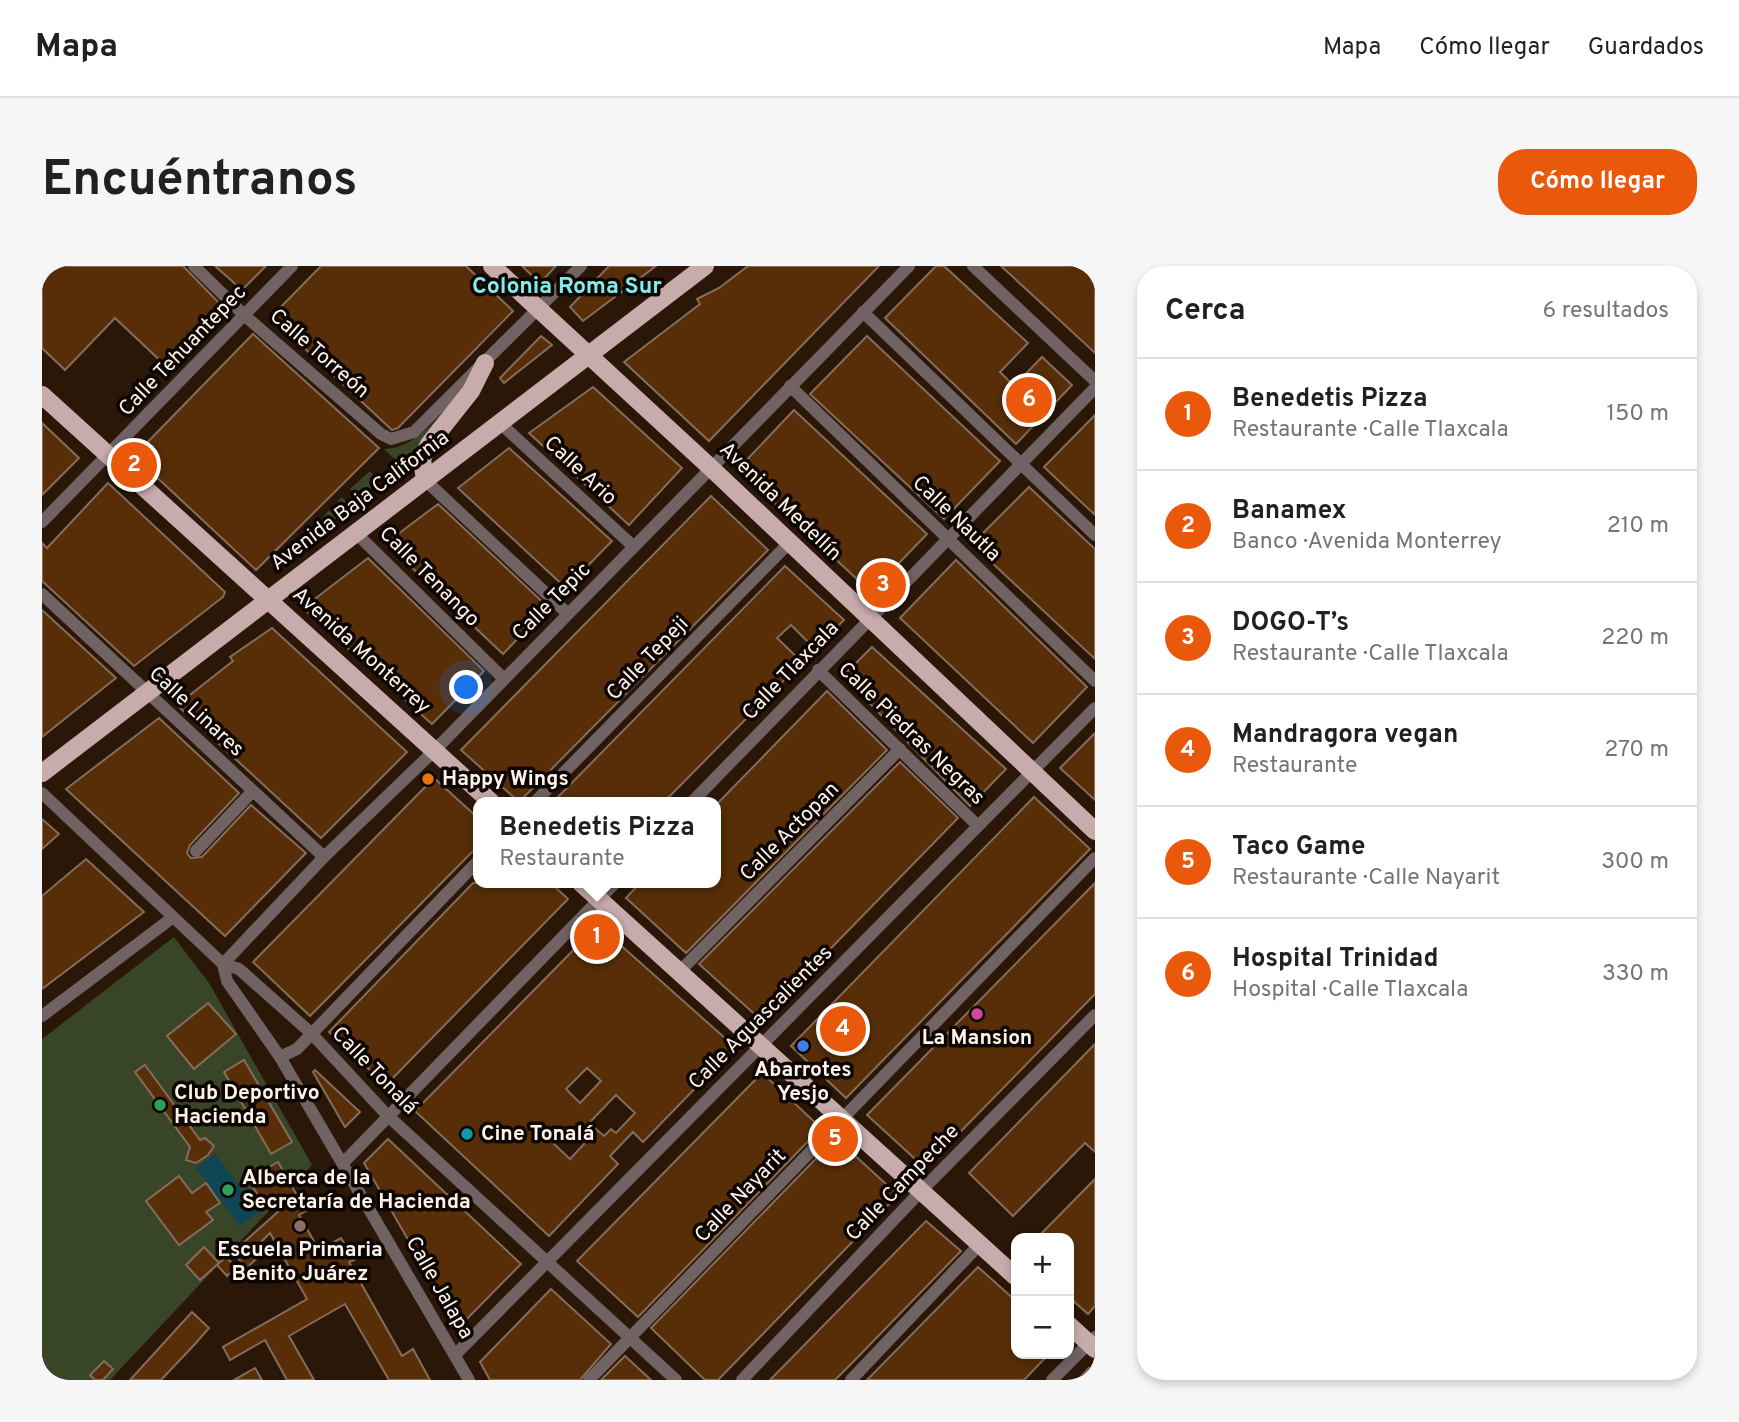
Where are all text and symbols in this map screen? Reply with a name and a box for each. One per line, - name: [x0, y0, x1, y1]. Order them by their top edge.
- text: Mapa: [35, 27, 118, 69]
- text: Mapa: [1323, 33, 1381, 63]
- text: Cómo llegar: [1419, 33, 1550, 63]
- text: Guardados: [1588, 33, 1704, 63]
- button: Cómo llegar: [1498, 149, 1697, 215]
- text: Encuéntranos: [42, 151, 357, 213]
- district label: Colonia Roma Sur: [472, 273, 662, 302]
- street label: Calle Tehuantepec: [113, 279, 253, 423]
- text: Cerca: [1165, 293, 1245, 330]
- text: 6 resultados: [1543, 297, 1669, 326]
- street label: Calle Torreón: [263, 303, 375, 405]
- pin: 6: [1006, 374, 1052, 426]
- text: Benedetis Pizza: [1232, 383, 1428, 416]
- text: 1: [1183, 400, 1193, 429]
- text: 150 m: [1607, 400, 1669, 429]
- text: Restaurante · Calle Tlaxcala: [1232, 416, 1509, 445]
- street label: Avenida Baja California: [265, 425, 455, 577]
- street label: Calle Ario: [538, 430, 622, 512]
- street label: Avenida Medellín: [713, 437, 847, 567]
- pin: 2: [111, 439, 157, 491]
- street label: Calle Nautla: [906, 470, 1006, 568]
- text: Banamex: [1232, 495, 1347, 528]
- text: 2: [1181, 512, 1195, 541]
- text: 210 m: [1607, 512, 1669, 541]
- street label: Calle Tenango: [373, 521, 485, 633]
- text: Banco · Avenida Monterrey: [1232, 528, 1502, 557]
- street label: Calle Tepic: [507, 557, 597, 647]
- pin: 3: [860, 559, 906, 611]
- street label: Avenida Monterrey: [286, 582, 436, 720]
- text: DOGO-T’s: [1232, 607, 1349, 640]
- street label: Calle Tepeji: [601, 611, 695, 707]
- street label: Calle Tlaxcala: [737, 615, 845, 727]
- text: 3: [1181, 624, 1195, 653]
- text: 220 m: [1601, 624, 1669, 653]
- text: Restaurante · Calle Tlaxcala: [1232, 640, 1509, 669]
- street label: Calle Piedras Negras: [832, 657, 990, 811]
- street label: Calle Linares: [143, 661, 249, 763]
- your location: [449, 670, 483, 704]
- text: Mandragora vegan: [1232, 719, 1458, 752]
- text: 4: [1181, 736, 1195, 765]
- text: 270 m: [1604, 736, 1669, 765]
- text: Restaurante: [1232, 752, 1357, 781]
- place label: Happy Wings: [442, 766, 569, 793]
- marker: Happy Wings: [420, 771, 436, 787]
- street label: Calle Actopan: [734, 776, 846, 888]
- popup: [473, 797, 721, 888]
- text: Benedetis Pizza: [499, 812, 695, 845]
- text: Taco Game: [1232, 831, 1366, 864]
- text: Restaurante: [499, 845, 625, 874]
- text: 5: [1181, 848, 1195, 877]
- text: 300 m: [1601, 848, 1669, 877]
- text: Restaurante · Calle Nayarit: [1232, 864, 1500, 893]
- pin: 1: [574, 911, 620, 963]
- street label: Calle Aguascalientes: [683, 940, 839, 1096]
- text: Hospital Trinidad: [1232, 943, 1438, 976]
- text: 6: [1181, 960, 1195, 989]
- text: 330 m: [1602, 960, 1669, 989]
- text: Hospital · Calle Tlaxcala: [1232, 976, 1468, 1005]
- pin: 4: [820, 1003, 866, 1055]
- marker: La Mansion: [969, 1006, 985, 1022]
- street label: Calle Tonalá: [325, 1021, 423, 1121]
- place label: La Mansion: [922, 1025, 1032, 1052]
- marker: Abarrotes Yesjo: [795, 1038, 811, 1054]
- place label: Abarrotes Yesjo: [754, 1057, 852, 1108]
- place label: Club Deportivo Hacienda: [174, 1080, 320, 1131]
- marker: Club Deportivo Hacienda: [152, 1097, 168, 1113]
- pin: 5: [812, 1113, 858, 1165]
- street label: Calle Campeche: [840, 1119, 966, 1247]
- place label: Cine Tonalá: [481, 1121, 594, 1148]
- marker: Cine Tonalá: [459, 1126, 475, 1142]
- street label: Calle Nayarit: [689, 1143, 793, 1249]
- place label: Alberca de la Secretaría de Hacienda: [242, 1165, 471, 1216]
- marker: Alberca de la Secretaría de Hacienda: [220, 1182, 236, 1198]
- marker: Escuela Primaria Benito Juárez: [292, 1218, 308, 1234]
- street label: Calle Jalapa: [399, 1232, 479, 1344]
- map controls: [1011, 1233, 1074, 1359]
- button: +: [1011, 1233, 1074, 1296]
- place label: Escuela Primaria Benito Juárez: [217, 1237, 383, 1288]
- button: −: [1011, 1296, 1074, 1359]

